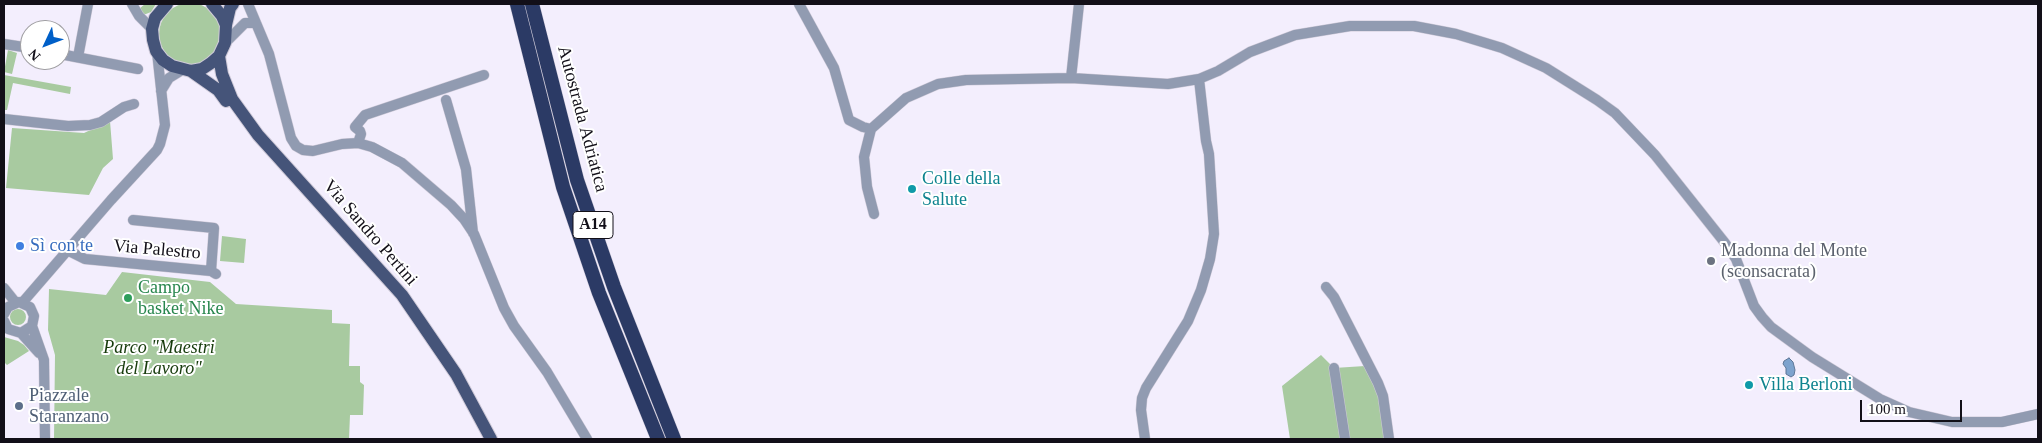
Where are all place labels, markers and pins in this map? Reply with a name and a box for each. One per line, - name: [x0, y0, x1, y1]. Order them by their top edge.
- place label: Colle della Salute: [922, 168, 1000, 210]
- marker: Colle della Salute: [906, 183, 918, 195]
- place label: Sì con te: [30, 235, 93, 257]
- marker: Sì con te: [14, 240, 26, 252]
- place label: Madonna del Monte (sconsacrata): [1721, 240, 1867, 282]
- marker: Madonna del Monte (sconsacrata): [1705, 255, 1717, 267]
- place label: Campo basket Nike: [138, 277, 223, 320]
- marker: Campo basket Nike: [122, 292, 134, 304]
- place label: Villa Berloni: [1759, 374, 1852, 396]
- marker: Villa Berloni: [1743, 379, 1755, 391]
- place label: Piazzale Staranzano: [29, 385, 109, 428]
- marker: Piazzale Staranzano: [13, 400, 25, 412]

